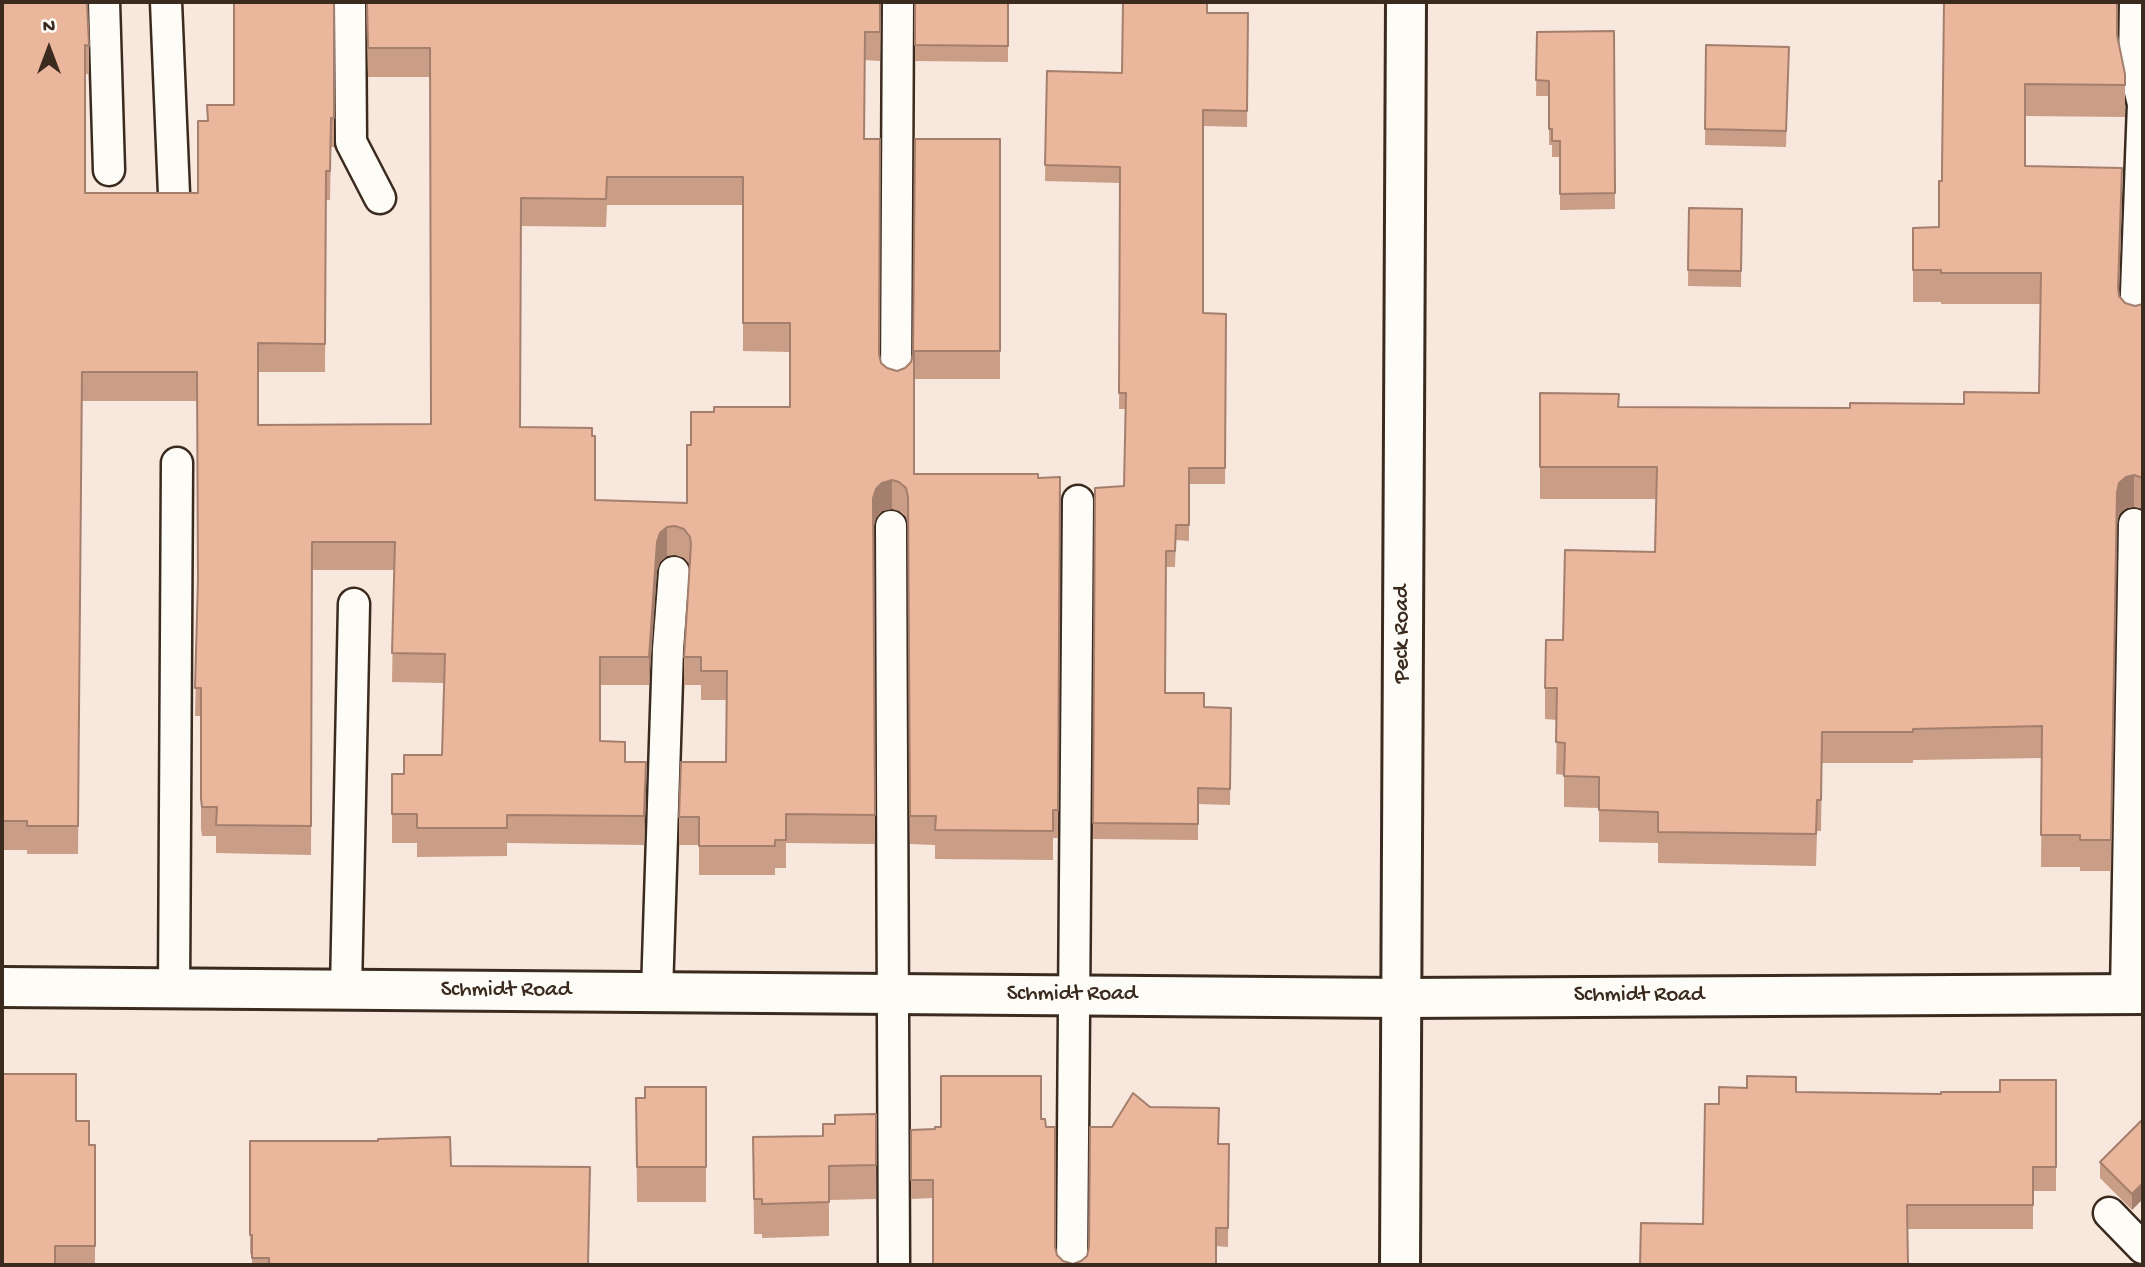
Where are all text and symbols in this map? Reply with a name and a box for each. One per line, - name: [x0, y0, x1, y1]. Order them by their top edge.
- north arrow: [14, 14, 84, 84]
- text: N: [43, 16, 55, 39]
- street label: Peck Road: [1389, 585, 1417, 683]
- street label: Schmidt Road: [441, 977, 571, 1005]
- street label: Schmidt Road: [1007, 981, 1137, 1009]
- street label: Schmidt Road: [1574, 982, 1704, 1010]

